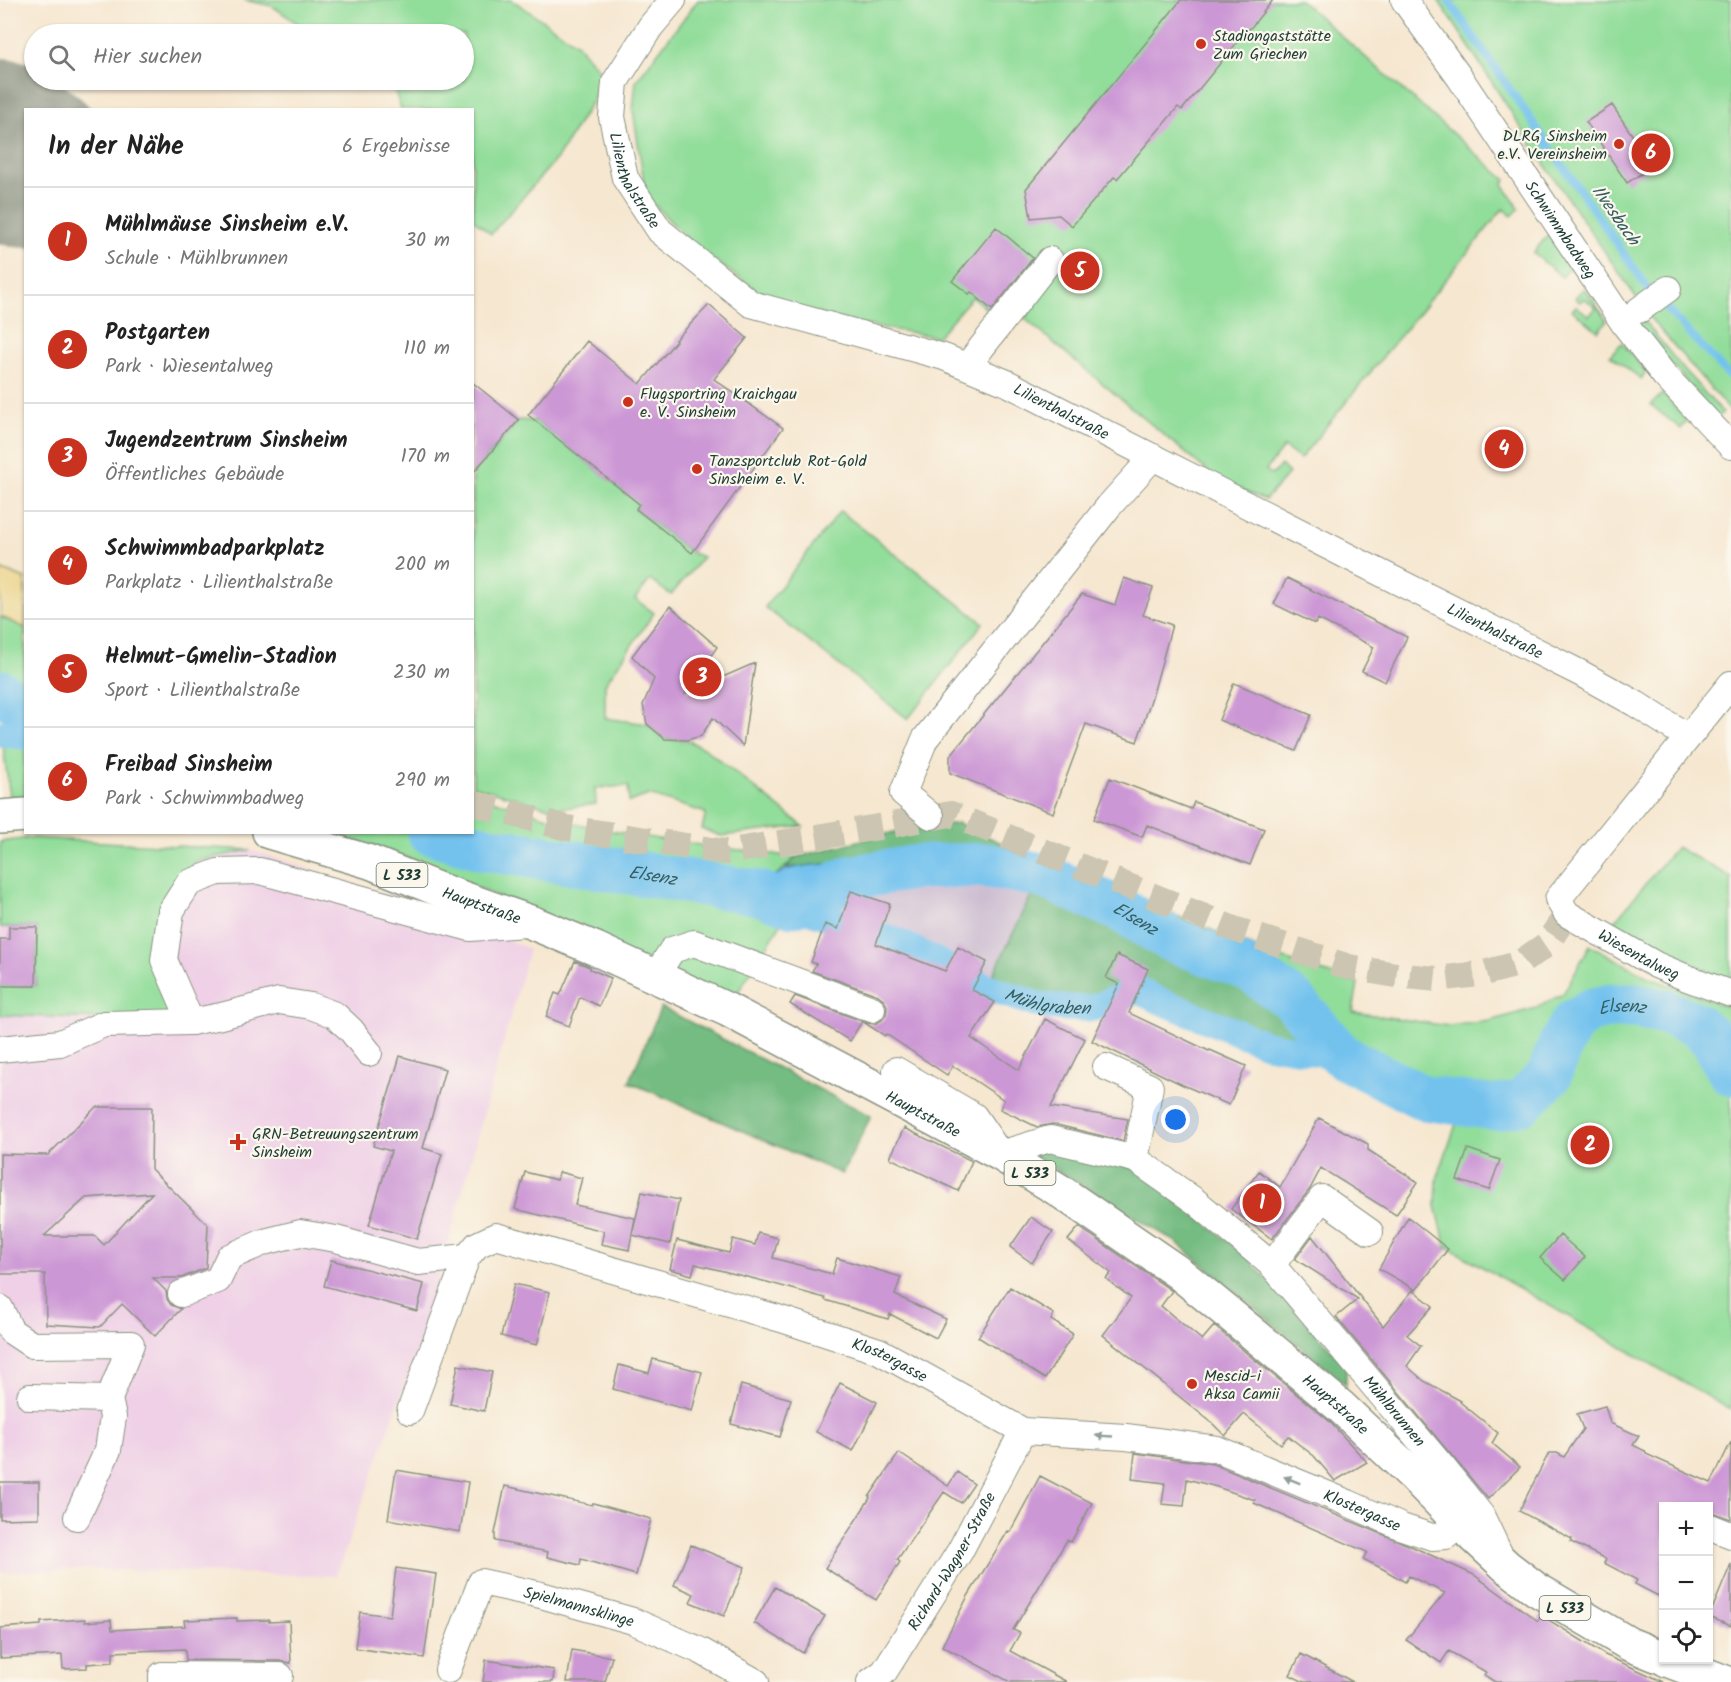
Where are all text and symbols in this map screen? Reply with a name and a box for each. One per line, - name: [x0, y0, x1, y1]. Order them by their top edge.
- search box: [24, 24, 474, 90]
- place label: Stadiongaststätte Zum Griechen: [1213, 24, 1331, 67]
- marker: Stadiongaststätte Zum Griechen: [1194, 37, 1208, 51]
- text: Hier suchen: [93, 40, 202, 75]
- icon: search: [45, 41, 78, 74]
- place label: DLRG Sinsheim e.V. Vereinsheim: [1498, 124, 1607, 167]
- text: In der Nähe: [48, 126, 184, 168]
- street label: Lilienthalstraße: [602, 130, 666, 234]
- pin: 6: [1632, 130, 1670, 176]
- text: 6 Ergebnisse: [342, 131, 450, 163]
- marker: DLRG Sinsheim e.V. Vereinsheim: [1612, 137, 1626, 151]
- street label: Schwimmbadweg: [1518, 176, 1602, 284]
- water label: Ilvesbach: [1583, 179, 1647, 254]
- text: Mühlmäuse Sinsheim e.V.: [105, 208, 349, 243]
- text: 1: [64, 225, 71, 257]
- text: 30 m: [405, 225, 450, 257]
- text: Schule · Mühlbrunnen: [105, 243, 288, 275]
- pin: 5: [1060, 248, 1100, 294]
- text: Postgarten: [105, 316, 210, 351]
- text: 2: [62, 333, 73, 365]
- text: 110 m: [404, 333, 450, 365]
- text: Park · Wiesentalweg: [105, 351, 274, 383]
- street label: Lilienthalstraße: [1009, 377, 1113, 447]
- place label: Flugsportring Kraichgau e. V. Sinsheim: [640, 382, 797, 425]
- marker: Flugsportring Kraichgau e. V. Sinsheim: [621, 395, 635, 409]
- text: Jugendzentrum Sinsheim: [105, 424, 348, 459]
- pin: 4: [1484, 426, 1524, 472]
- text: 3: [62, 441, 73, 473]
- text: 170 m: [401, 441, 450, 473]
- place label: Tanzsportclub Rot-Gold Sinsheim e. V.: [709, 449, 867, 492]
- text: Öffentliches Gebäude: [105, 459, 284, 491]
- marker: Tanzsportclub Rot-Gold Sinsheim e. V.: [690, 462, 704, 476]
- text: Schwimmbadparkplatz: [105, 532, 324, 567]
- text: 4: [62, 549, 73, 581]
- text: 200 m: [394, 549, 450, 581]
- text: Parkplatz · Lilienthalstraße: [105, 567, 333, 599]
- street label: Lilienthalstraße: [1442, 597, 1547, 666]
- text: Helmut-Gmelin-Stadion: [105, 640, 337, 675]
- pin: 3: [682, 654, 722, 700]
- text: 5: [62, 657, 73, 689]
- text: 230 m: [393, 657, 450, 689]
- text: Sport · Lilienthalstraße: [105, 675, 300, 707]
- text: Freibad Sinsheim: [105, 748, 273, 783]
- text: 6: [62, 765, 73, 797]
- text: 290 m: [395, 765, 450, 797]
- text: Park · Schwimmbadweg: [105, 783, 304, 815]
- water label: Elsenz: [626, 859, 680, 896]
- road number: L 533: [376, 863, 428, 887]
- street label: Hauptstraße: [438, 881, 524, 932]
- water label: Elsenz: [1106, 895, 1165, 946]
- street label: Wiesentalweg: [1593, 923, 1683, 987]
- water label: Mühlgraben: [1000, 981, 1092, 1024]
- water label: Elsenz: [1595, 992, 1651, 1025]
- street label: Hauptstraße: [880, 1084, 965, 1145]
- your location: [1161, 1105, 1190, 1134]
- place label: GRN-Betreuungszentrum Sinsheim: [252, 1122, 419, 1165]
- pin: 2: [1570, 1122, 1610, 1168]
- marker: GRN-Betreuungszentrum Sinsheim: [229, 1133, 247, 1151]
- road number: L 533: [1004, 1161, 1056, 1185]
- pin: 1: [1242, 1180, 1282, 1226]
- street label: Klostergasse: [848, 1332, 932, 1390]
- place label: Mescid-i Aksa Camii: [1204, 1364, 1281, 1407]
- street label: Hauptstraße: [1296, 1368, 1374, 1441]
- street label: Mühlbrunnen: [1356, 1370, 1431, 1453]
- marker: Mescid-i Aksa Camii: [1185, 1377, 1199, 1391]
- one-way arrow: [1094, 1431, 1113, 1440]
- one-way arrow: [1283, 1475, 1301, 1484]
- street label: Klostergasse: [1319, 1483, 1404, 1539]
- street label: Richard-Wagner-Straße: [902, 1488, 1003, 1636]
- map controls: [1659, 1502, 1713, 1664]
- button: +: [1659, 1502, 1713, 1556]
- button: −: [1659, 1556, 1713, 1610]
- street label: Spielmannsklinge: [521, 1581, 637, 1635]
- road number: L 533: [1540, 1596, 1590, 1620]
- button: locate: [1659, 1610, 1713, 1664]

